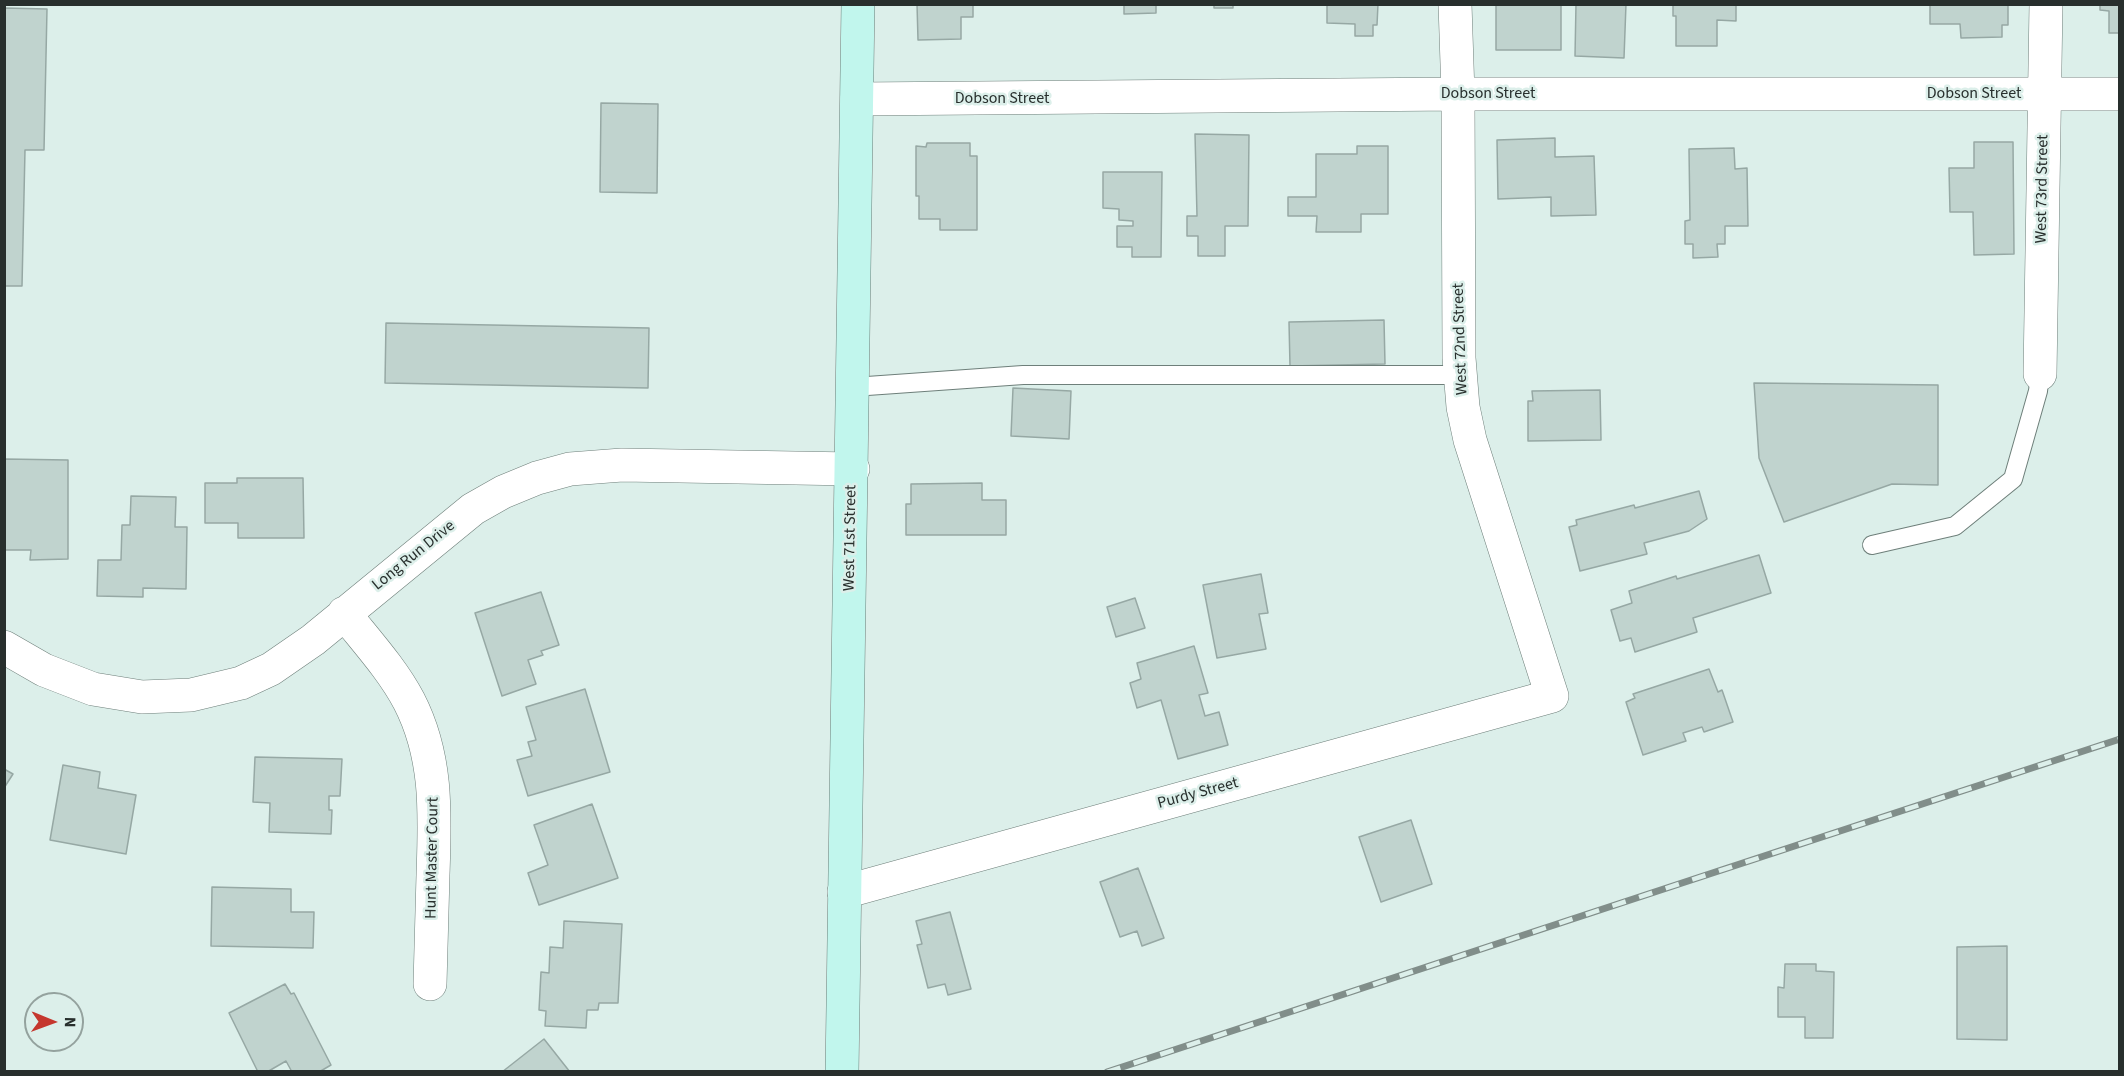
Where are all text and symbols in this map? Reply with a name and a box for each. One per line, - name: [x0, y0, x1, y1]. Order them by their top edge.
- street label: Dobson Street: [1441, 84, 1535, 104]
- street label: Dobson Street: [1927, 84, 2021, 104]
- street label: Dobson Street: [955, 89, 1049, 109]
- street label: West 73rd Street: [2032, 134, 2054, 244]
- street label: West 72nd Street: [1449, 283, 1473, 395]
- street label: West 71st Street: [840, 485, 862, 591]
- street label: Long Run Drive: [369, 517, 459, 595]
- street label: Purdy Street: [1156, 774, 1240, 814]
- street label: Hunt Master Court: [422, 797, 444, 919]
- north arrow: [24, 992, 84, 1052]
- text: N: [59, 1017, 81, 1028]

